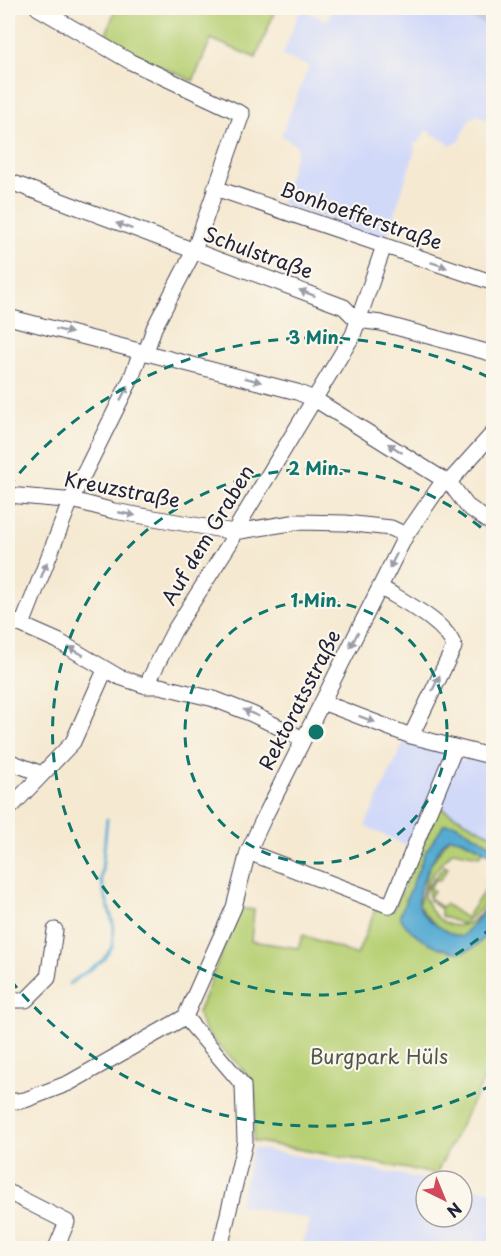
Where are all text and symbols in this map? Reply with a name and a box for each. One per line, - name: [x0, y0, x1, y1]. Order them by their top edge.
- street label: Bonhoefferstraße: [276, 173, 446, 257]
- street label: Schulstraße: [199, 218, 317, 286]
- one-way arrow: [115, 220, 133, 230]
- one-way arrow: [430, 260, 448, 270]
- one-way arrow: [298, 288, 316, 298]
- text: 3 Min.: [288, 323, 344, 350]
- one-way arrow: [55, 327, 73, 336]
- one-way arrow: [244, 376, 262, 386]
- one-way arrow: [119, 384, 129, 401]
- one-way arrow: [387, 443, 403, 454]
- text: 2 Min.: [288, 454, 344, 481]
- street label: Auf dem Graben: [153, 459, 261, 610]
- street label: Kreuzstraße: [62, 463, 183, 515]
- one-way arrow: [118, 510, 137, 519]
- one-way arrow: [388, 553, 398, 570]
- one-way arrow: [40, 561, 50, 579]
- text: 1 Min.: [290, 586, 342, 613]
- street label: Rektoratsstraße: [251, 624, 348, 775]
- one-way arrow: [349, 631, 358, 648]
- one-way arrow: [67, 646, 84, 656]
- one-way arrow: [432, 675, 441, 692]
- one-way arrow: [242, 709, 259, 718]
- one-way arrow: [358, 715, 376, 724]
- centre of rings: [306, 722, 326, 742]
- park label: Burgpark Hüls: [310, 1041, 448, 1071]
- north arrow: [414, 1169, 474, 1229]
- text: N: [442, 1198, 468, 1224]

